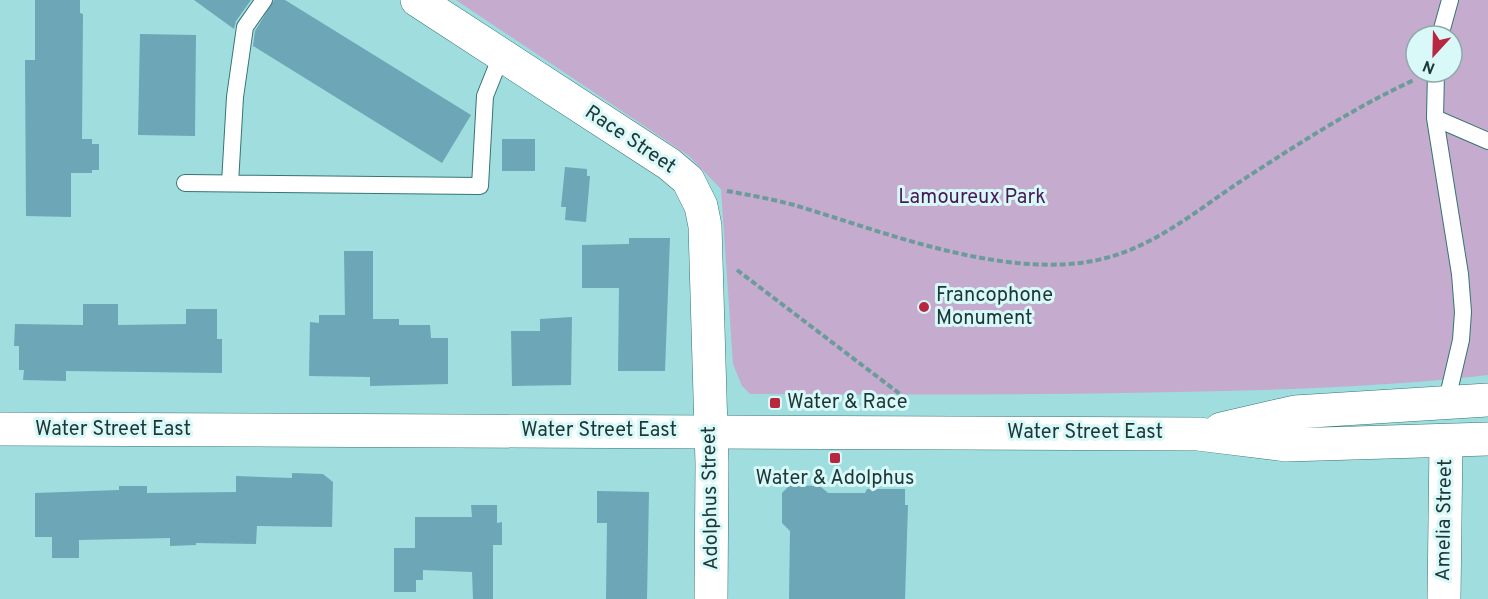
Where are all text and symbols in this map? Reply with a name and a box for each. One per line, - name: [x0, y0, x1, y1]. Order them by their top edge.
- north arrow: [1404, 24, 1464, 84]
- text: N: [1420, 55, 1438, 77]
- street label: Race Street: [579, 100, 681, 180]
- park label: Lamoureux Park: [898, 185, 1046, 211]
- place label: Francophone Monument: [936, 283, 1053, 332]
- marker: Francophone Monument: [917, 300, 931, 314]
- place label: Water & Race: [787, 390, 907, 416]
- marker: Water & Race: [768, 396, 782, 410]
- street label: Water Street East: [35, 417, 191, 443]
- street label: Water Street East: [521, 418, 677, 444]
- street label: Water Street East: [1007, 420, 1163, 446]
- street label: Adolphus Street: [697, 426, 725, 570]
- marker: Water & Adolphus: [828, 451, 842, 465]
- street label: Amelia Street: [1431, 459, 1459, 581]
- place label: Water & Adolphus: [756, 466, 914, 492]

